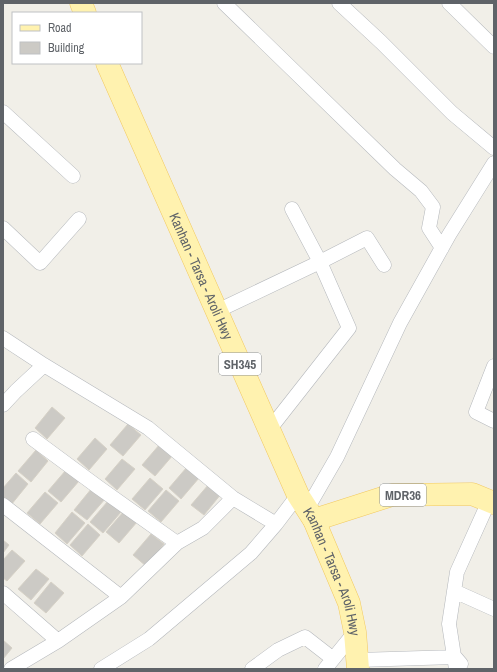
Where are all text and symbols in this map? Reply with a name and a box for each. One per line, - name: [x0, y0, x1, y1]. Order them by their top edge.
- legend: [12, 12, 142, 64]
- text: Road: [48, 20, 72, 36]
- text: Building: [48, 40, 85, 56]
- street label: Kanhan - Tarsa - Aroli Hwy: [165, 210, 237, 343]
- road number: SH345: [219, 353, 261, 375]
- road number: MDR36: [380, 484, 426, 506]
- street label: Kanhan - Tarsa - Aroli Hwy: [299, 504, 364, 637]

